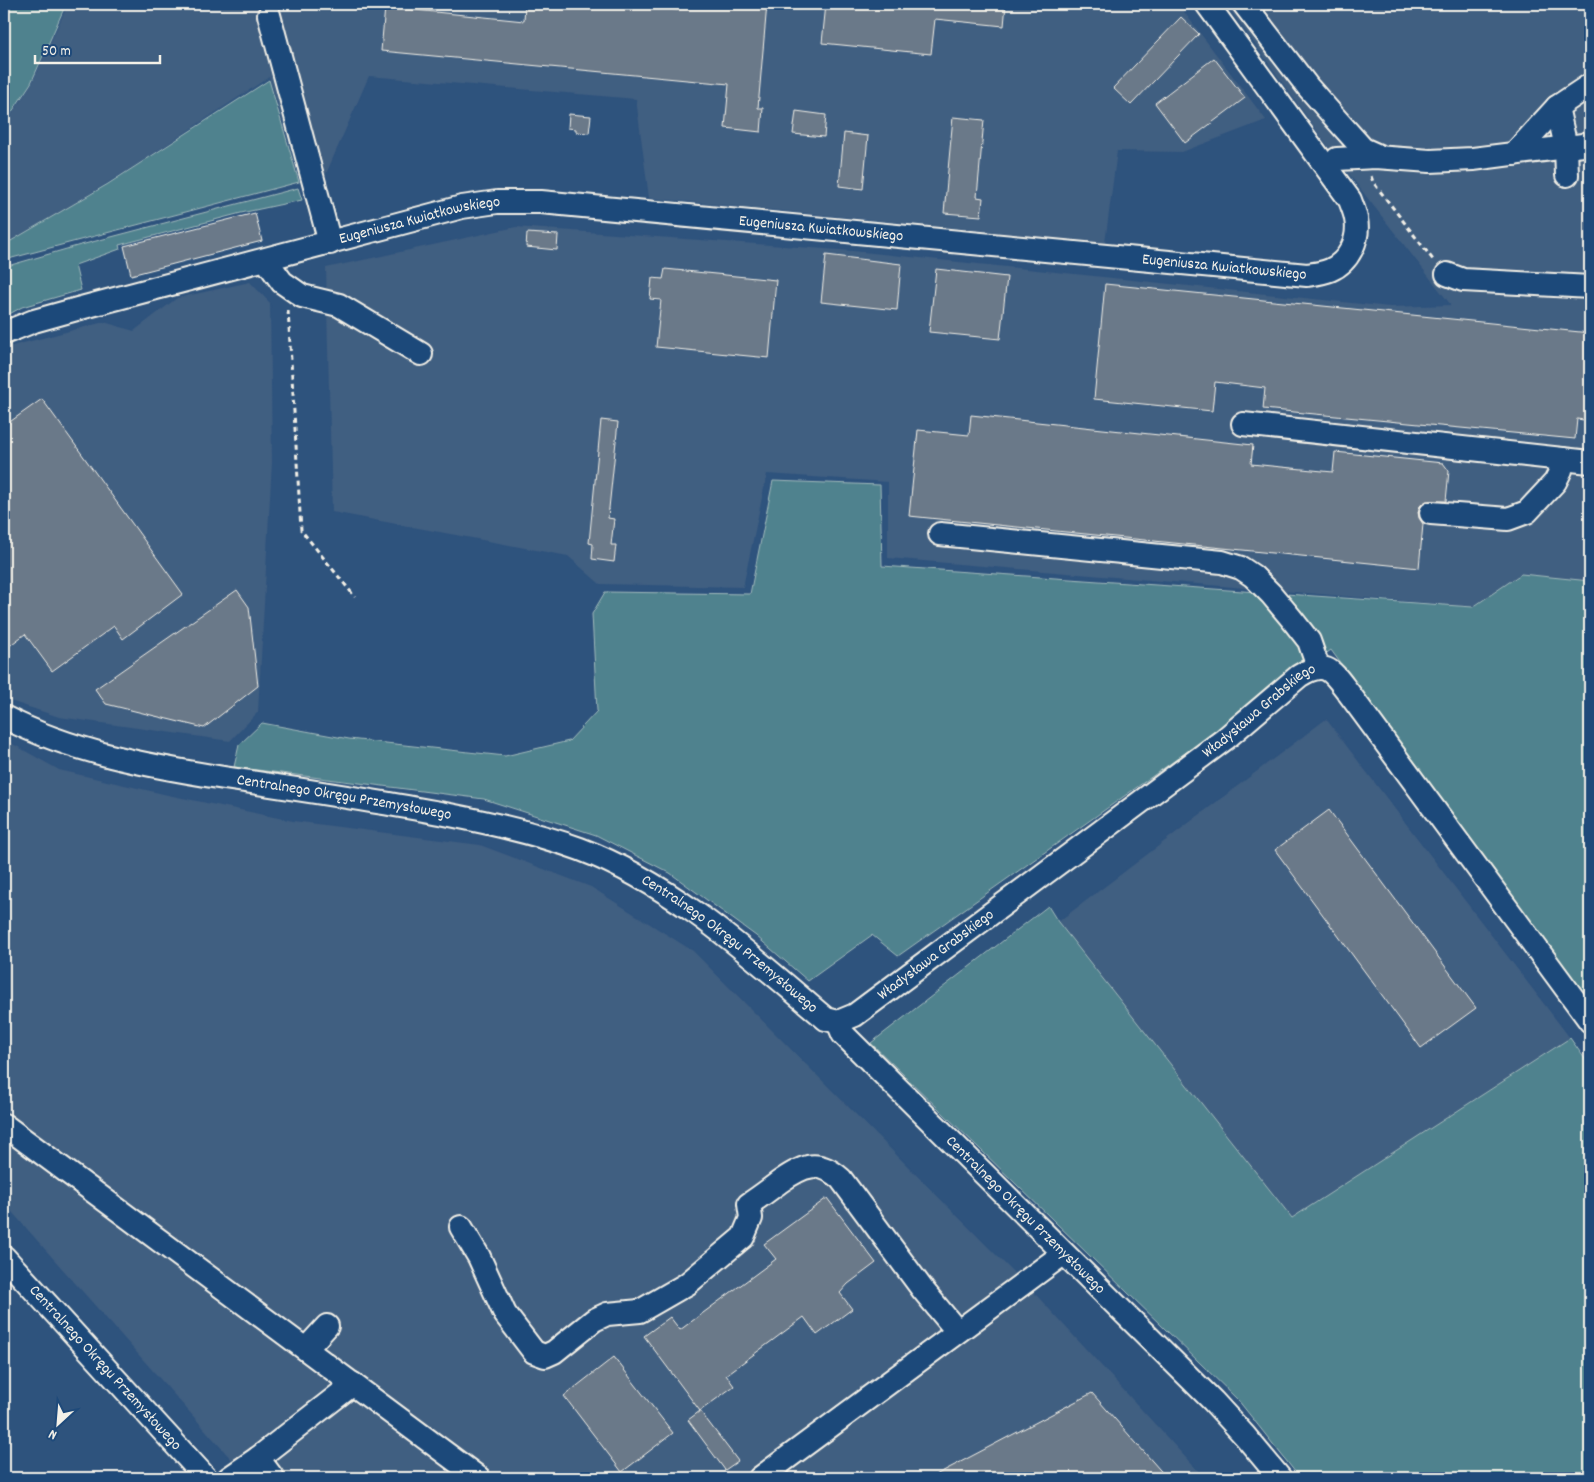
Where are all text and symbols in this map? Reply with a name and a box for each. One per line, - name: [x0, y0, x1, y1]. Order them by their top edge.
- scale bar: [35, 32, 160, 64]
- text: 50 m: [42, 41, 71, 63]
- street label: Eugeniusza Kwiatkowskiego: [337, 190, 502, 251]
- street label: Eugeniusza Kwiatkowskiego: [738, 209, 904, 248]
- street label: Eugeniusza Kwiatkowskiego: [1141, 248, 1308, 286]
- street label: Władysława Grabskiego: [1197, 658, 1319, 764]
- street label: Centralnego Okręgu Przemysłowego: [235, 769, 454, 827]
- street label: Centralnego Okręgu Przemysłowego: [637, 869, 823, 1019]
- street label: Władysława Grabskiego: [873, 903, 999, 1006]
- street label: Centralnego Okręgu Przemysłowego: [940, 1130, 1111, 1300]
- street label: Centralnego Okręgu Przemysłowego: [23, 1280, 187, 1456]
- north arrow: [32, 1400, 82, 1450]
- text: N: [46, 1423, 61, 1444]

